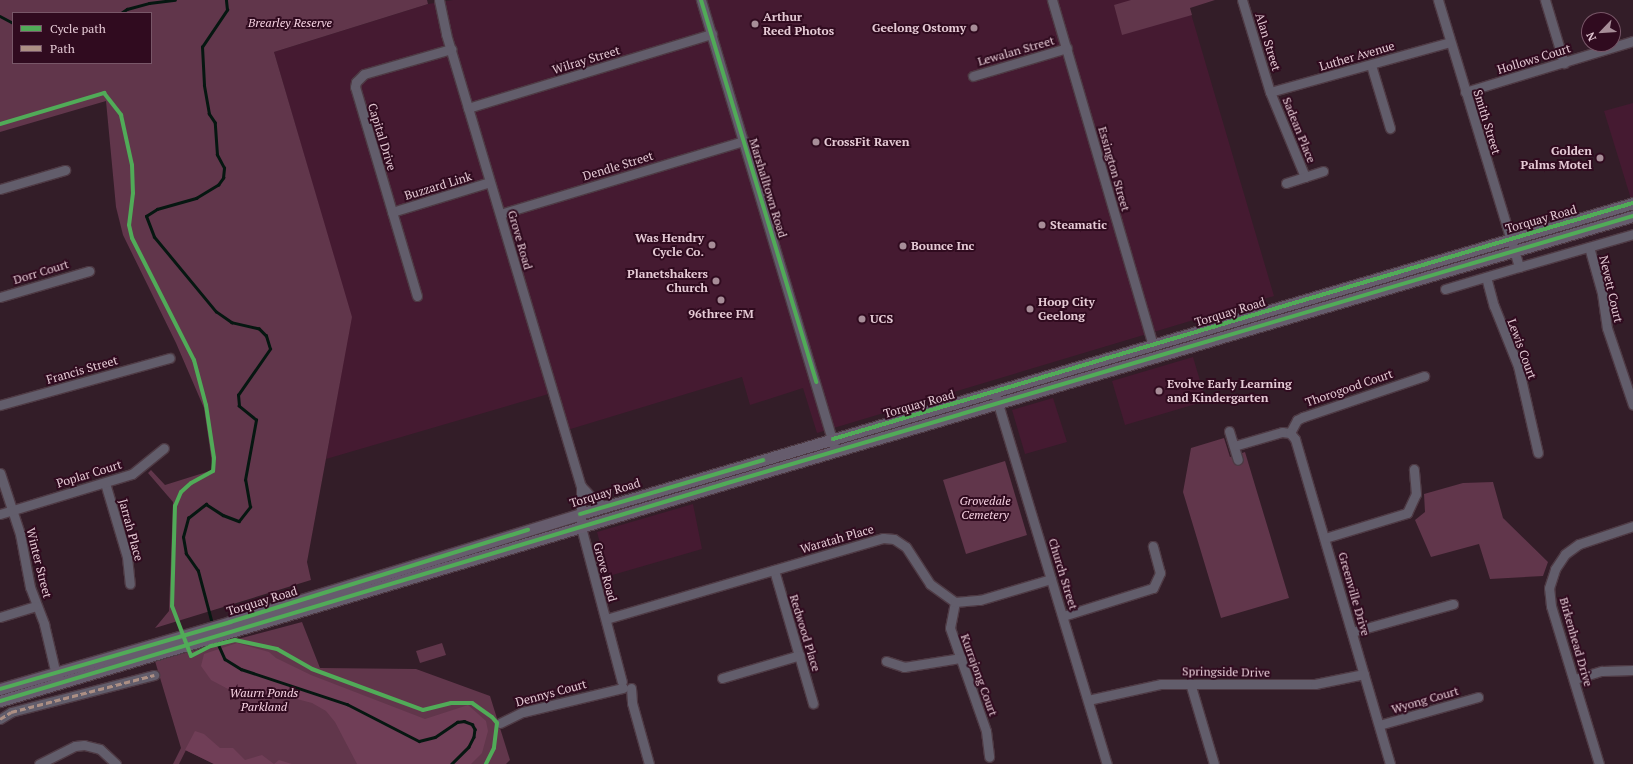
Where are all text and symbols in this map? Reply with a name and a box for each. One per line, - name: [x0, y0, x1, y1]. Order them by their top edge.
- place label: Arthur Reed Photos: [763, 10, 834, 38]
- street label: Alan Street: [1252, 11, 1284, 73]
- legend: [12, 12, 152, 64]
- north arrow: [1581, 12, 1621, 52]
- park label: Brearley Reserve: [248, 16, 332, 30]
- marker: Arthur Reed Photos: [750, 19, 760, 29]
- text: Cycle path: [50, 21, 106, 36]
- place label: Geelong Ostomy: [872, 21, 966, 35]
- marker: Geelong Ostomy: [969, 23, 979, 33]
- text: N: [1583, 30, 1599, 43]
- street label: Lewalan Street: [976, 33, 1056, 69]
- street label: Luther Avenue: [1318, 38, 1396, 74]
- text: Path: [50, 41, 75, 56]
- street label: Hollows Court: [1496, 41, 1572, 77]
- street label: Wilray Street: [550, 43, 622, 77]
- street label: Smith Street: [1470, 88, 1504, 156]
- street label: Sadean Place: [1279, 95, 1319, 165]
- street label: Capital Drive: [365, 101, 399, 173]
- street label: Essington Street: [1095, 125, 1133, 213]
- place label: CrossFit Raven: [824, 135, 909, 149]
- street label: Marshalltown Road: [746, 137, 790, 239]
- marker: CrossFit Raven: [811, 137, 821, 147]
- place label: Golden Palms Motel: [1521, 144, 1592, 172]
- street label: Dendle Street: [581, 148, 655, 184]
- marker: Golden Palms Motel: [1595, 153, 1605, 163]
- street label: Buzzard Link: [403, 169, 473, 203]
- street label: Torquay Road: [1504, 202, 1578, 236]
- street label: Grove Road: [505, 209, 535, 271]
- place label: Steamatic: [1050, 218, 1107, 232]
- marker: Steamatic: [1037, 220, 1047, 230]
- place label: Was Hendry Cycle Co.: [635, 231, 704, 259]
- place label: Bounce Inc: [911, 239, 974, 253]
- marker: Was Hendry Cycle Co.: [707, 240, 717, 250]
- marker: Bounce Inc: [898, 241, 908, 251]
- street label: Nevett Court: [1596, 254, 1626, 324]
- street label: Dorr Court: [12, 257, 70, 287]
- place label: Planetshakers Church: [627, 267, 708, 295]
- marker: Planetshakers Church: [711, 276, 721, 286]
- street label: Torquay Road: [1193, 294, 1267, 330]
- marker: 96three FM: [716, 295, 726, 305]
- place label: Hoop City Geelong: [1038, 295, 1095, 323]
- marker: Hoop City Geelong: [1025, 304, 1035, 314]
- place label: 96three FM: [688, 307, 754, 321]
- place label: UCS: [870, 312, 893, 326]
- marker: UCS: [857, 314, 867, 324]
- street label: Lewis Court: [1504, 317, 1540, 381]
- street label: Francis Street: [45, 353, 119, 387]
- street label: Thorogood Court: [1303, 366, 1395, 410]
- place label: Evolve Early Learning and Kindergarten: [1167, 377, 1292, 405]
- marker: Evolve Early Learning and Kindergarten: [1154, 386, 1164, 396]
- street label: Torquay Road: [882, 387, 956, 421]
- street label: Poplar Court: [55, 457, 123, 491]
- street label: Torquay Road: [568, 475, 642, 511]
- park label: Grovedale Cemetery: [959, 494, 1011, 522]
- street label: Jarrah Place: [116, 497, 146, 563]
- street label: Waratah Place: [799, 522, 875, 556]
- street label: Winter Street: [23, 526, 55, 600]
- street label: Church Street: [1045, 537, 1081, 611]
- street label: Grove Road: [590, 541, 620, 603]
- street label: Greenville Drive: [1335, 550, 1373, 638]
- street label: Torquay Road: [225, 583, 299, 619]
- street label: Redwood Place: [786, 593, 824, 673]
- street label: Birkenhead Drive: [1556, 596, 1596, 688]
- street label: Kurrajong Court: [957, 632, 1001, 718]
- street label: Springside Drive: [1182, 664, 1270, 680]
- street label: Dennys Court: [514, 677, 588, 709]
- street label: Wyong Court: [1390, 684, 1460, 716]
- park label: Waurn Ponds Parkland: [230, 686, 298, 714]

